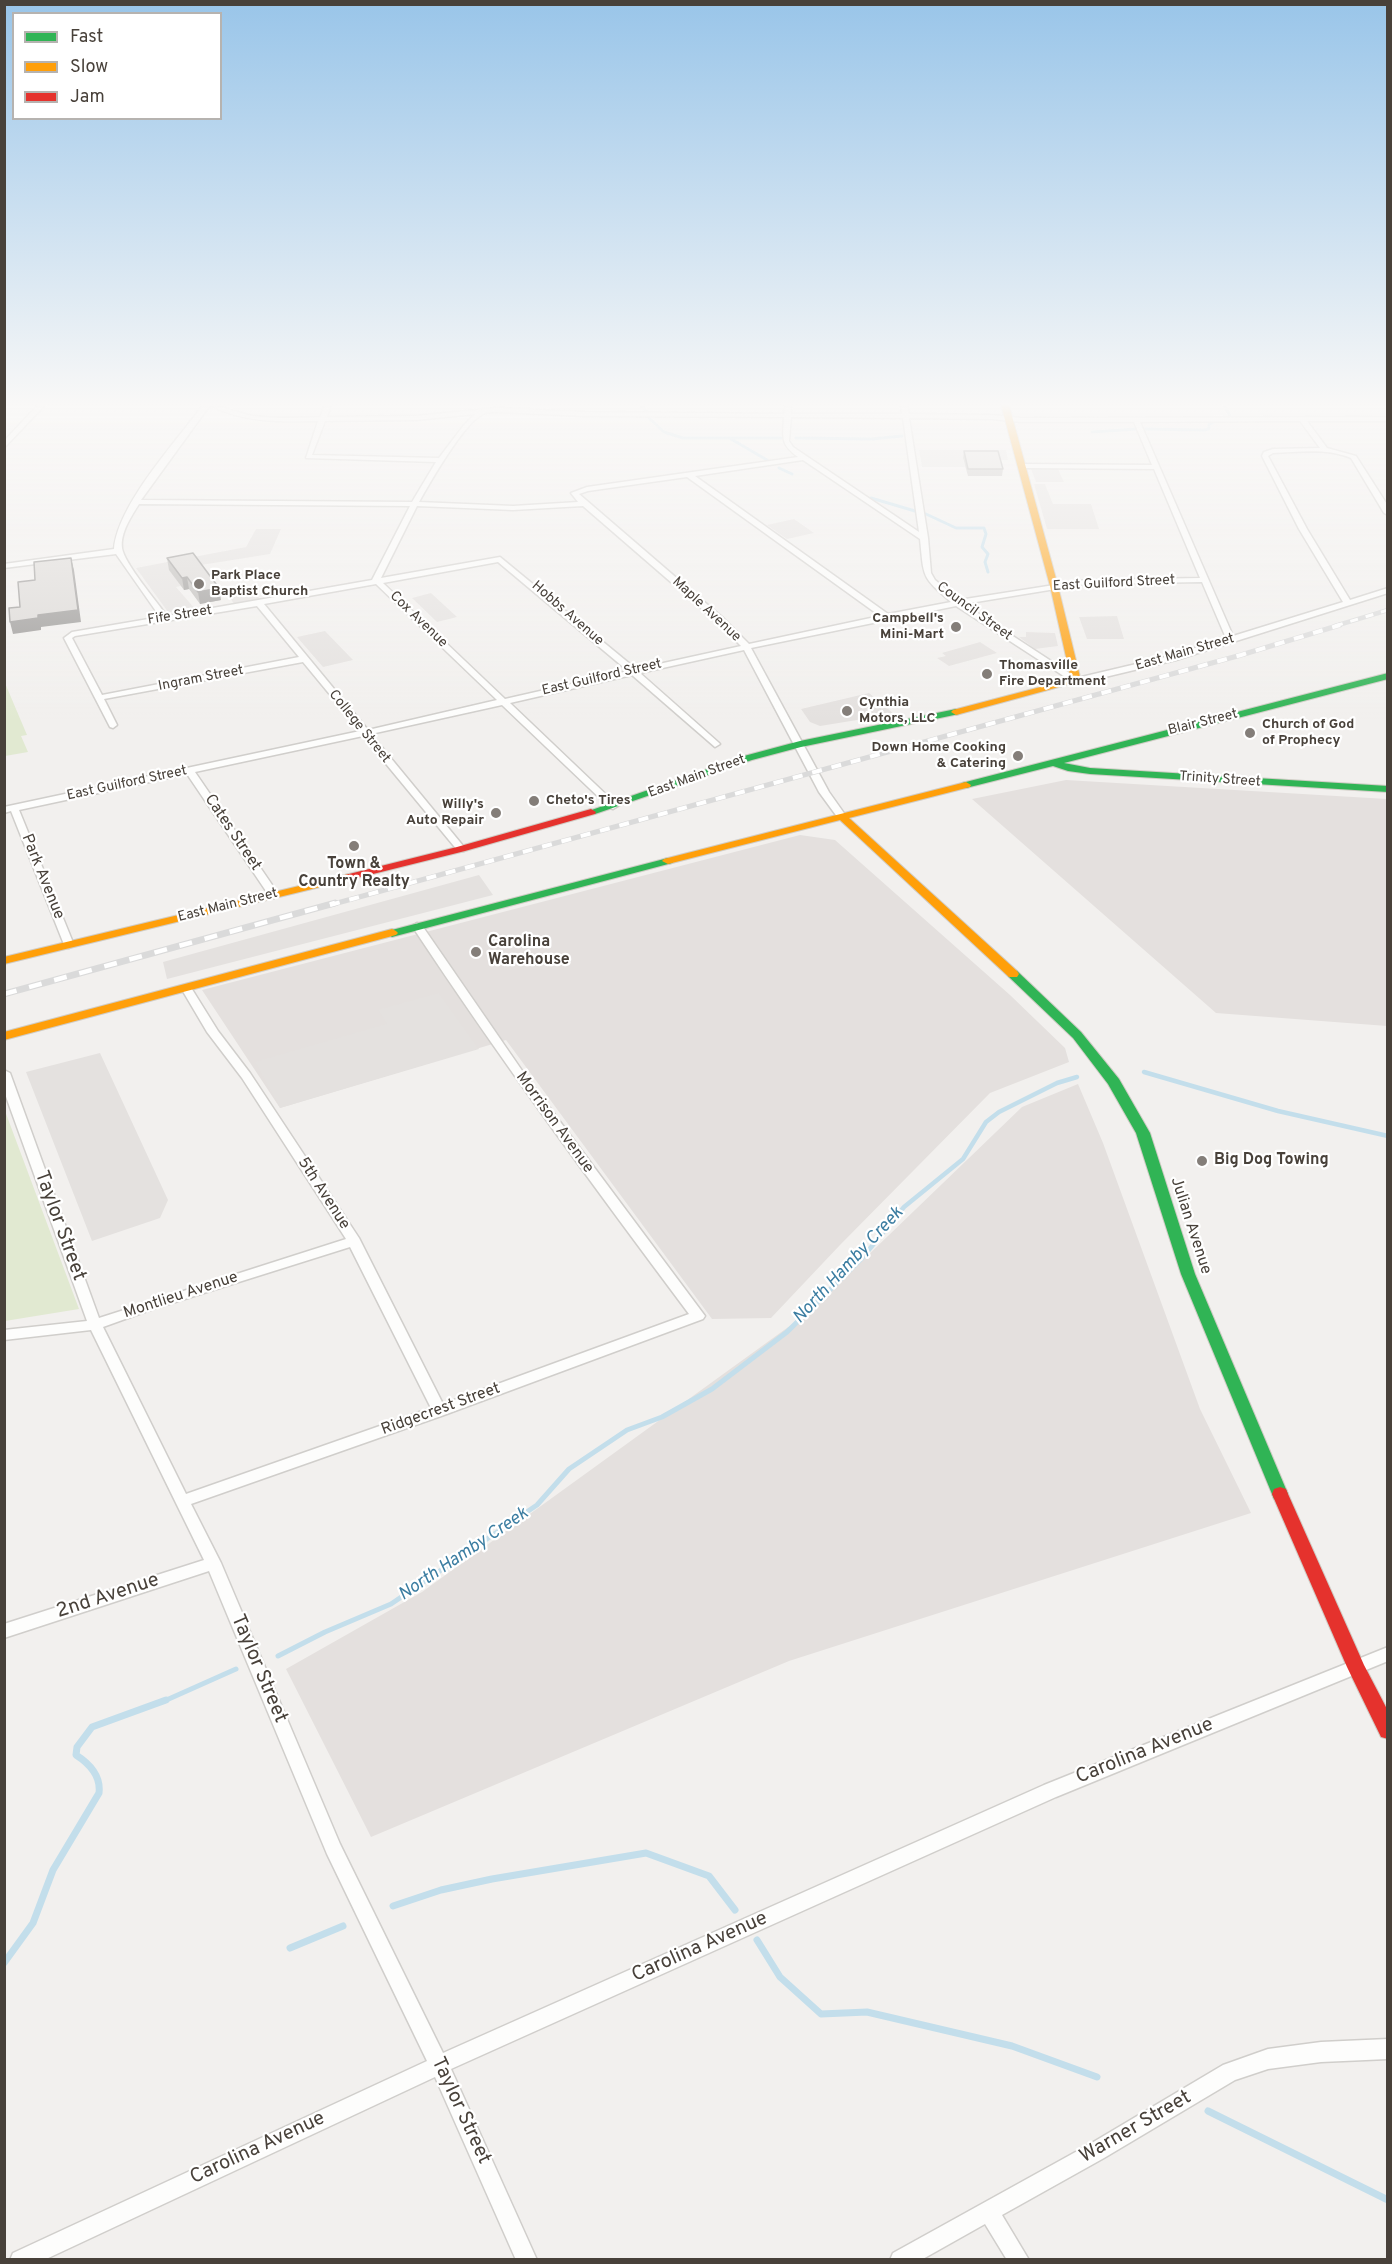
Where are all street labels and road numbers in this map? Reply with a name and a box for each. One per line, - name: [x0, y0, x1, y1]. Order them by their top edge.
- street label: East Guilford Street: [1053, 572, 1175, 596]
- street label: Maple Avenue: [668, 574, 744, 646]
- street label: Hobbs Avenue: [528, 578, 606, 650]
- street label: Council Street: [933, 579, 1015, 645]
- street label: Cox Avenue: [386, 588, 450, 652]
- street label: Fife Street: [147, 603, 213, 629]
- street label: East Main Street: [1134, 631, 1236, 675]
- street label: East Guilford Street: [541, 656, 663, 700]
- street label: Ingram Street: [157, 663, 245, 695]
- street label: College Street: [324, 687, 394, 767]
- street label: Blair Street: [1166, 706, 1240, 740]
- street label: East Main Street: [646, 752, 748, 802]
- street label: East Guilford Street: [65, 763, 189, 805]
- street label: Trinity Street: [1179, 769, 1261, 791]
- street label: Cates Street: [199, 791, 265, 875]
- street label: Park Avenue: [16, 832, 68, 922]
- street label: East Main Street: [176, 885, 280, 927]
- street label: Morrison Avenue: [511, 1069, 597, 1177]
- street label: 5th Avenue: [293, 1154, 353, 1234]
- street label: Taylor Street: [28, 1168, 90, 1284]
- street label: Julian Avenue: [1165, 1175, 1215, 1277]
- street label: Montlieu Avenue: [121, 1268, 241, 1324]
- street label: Ridgecrest Street: [379, 1380, 503, 1440]
- street label: 2nd Avenue: [54, 1569, 162, 1625]
- street label: Taylor Street: [224, 1611, 292, 1727]
- street label: Carolina Avenue: [1073, 1714, 1217, 1790]
- street label: Carolina Avenue: [628, 1907, 772, 1989]
- street label: Taylor Street: [425, 2054, 495, 2168]
- street label: Warner Street: [1076, 2086, 1196, 2170]
- street label: Carolina Avenue: [187, 2107, 329, 2191]

